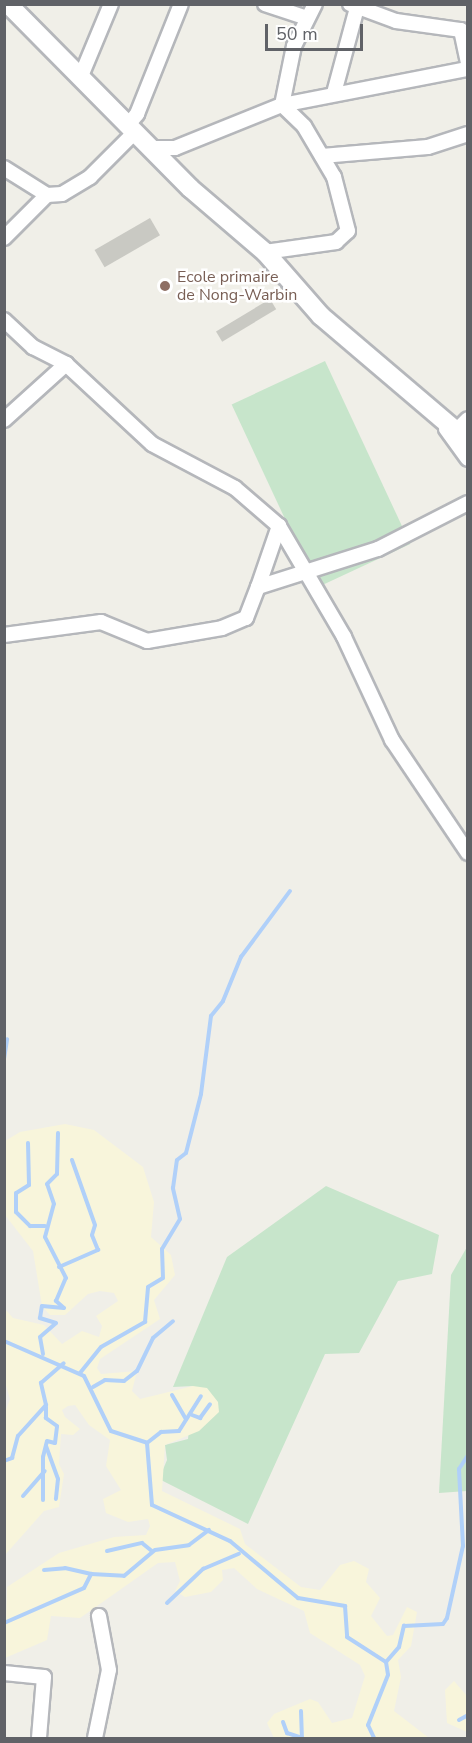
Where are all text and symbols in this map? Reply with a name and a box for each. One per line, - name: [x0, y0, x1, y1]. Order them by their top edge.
- scale bar: [268, 12, 366, 50]
- text: 50 m: [276, 22, 318, 46]
- place label: Ecole primaire de Nong-Warbin: [177, 267, 297, 305]
- marker: Ecole primaire de Nong-Warbin: [158, 279, 172, 293]

